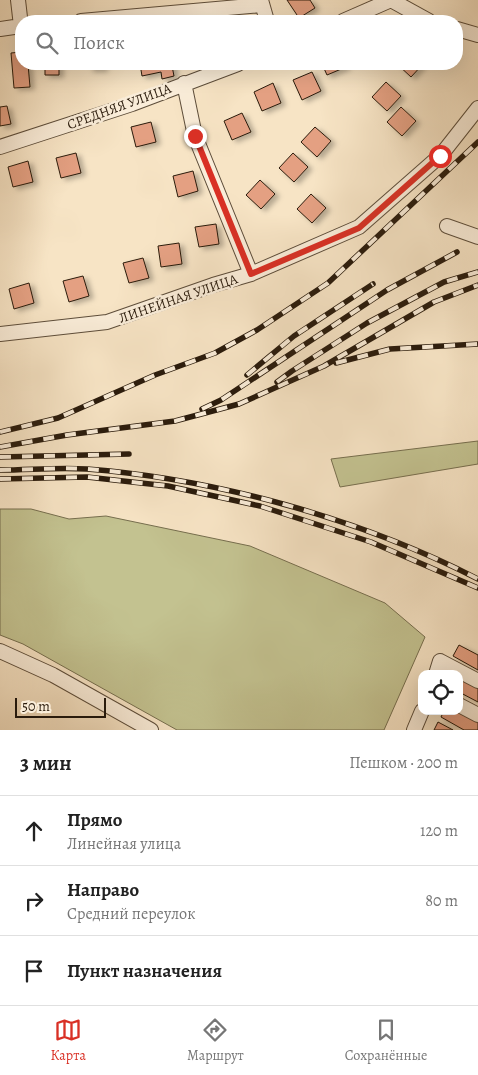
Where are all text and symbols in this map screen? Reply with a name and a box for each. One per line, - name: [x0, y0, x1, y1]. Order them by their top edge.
- search box: [15, 15, 463, 70]
- icon: search: [33, 29, 61, 57]
- text: Поиск: [73, 30, 125, 56]
- street label: СРЕДНЯЯ УЛИЦА: [64, 79, 175, 134]
- route end: [184, 125, 207, 148]
- route start: [429, 145, 452, 168]
- street label: ЛИНЕЙНАЯ УЛИЦА: [116, 269, 241, 328]
- map controls: [418, 670, 463, 715]
- button: locate: [418, 670, 463, 715]
- scale bar: [15, 695, 106, 718]
- text: 50 m: [22, 697, 50, 716]
- text: 3 мин: [20, 749, 72, 777]
- text: Пешком · 200 m: [349, 752, 458, 774]
- text: Прямо: [67, 807, 122, 833]
- icon: ahead: [20, 817, 48, 845]
- text: 120 m: [420, 820, 458, 842]
- text: Линейная улица: [67, 833, 181, 855]
- text: Направо: [67, 877, 139, 903]
- icon: right: [20, 887, 48, 915]
- text: 80 m: [425, 890, 458, 912]
- text: Средний переулок: [67, 903, 196, 925]
- icon: arrive: [20, 957, 48, 985]
- text: Пункт назначения: [67, 958, 222, 984]
- tab: Карта: [51, 1016, 86, 1065]
- tab: Маршрут: [187, 1016, 244, 1065]
- tab: Сохранённые: [345, 1016, 427, 1065]

